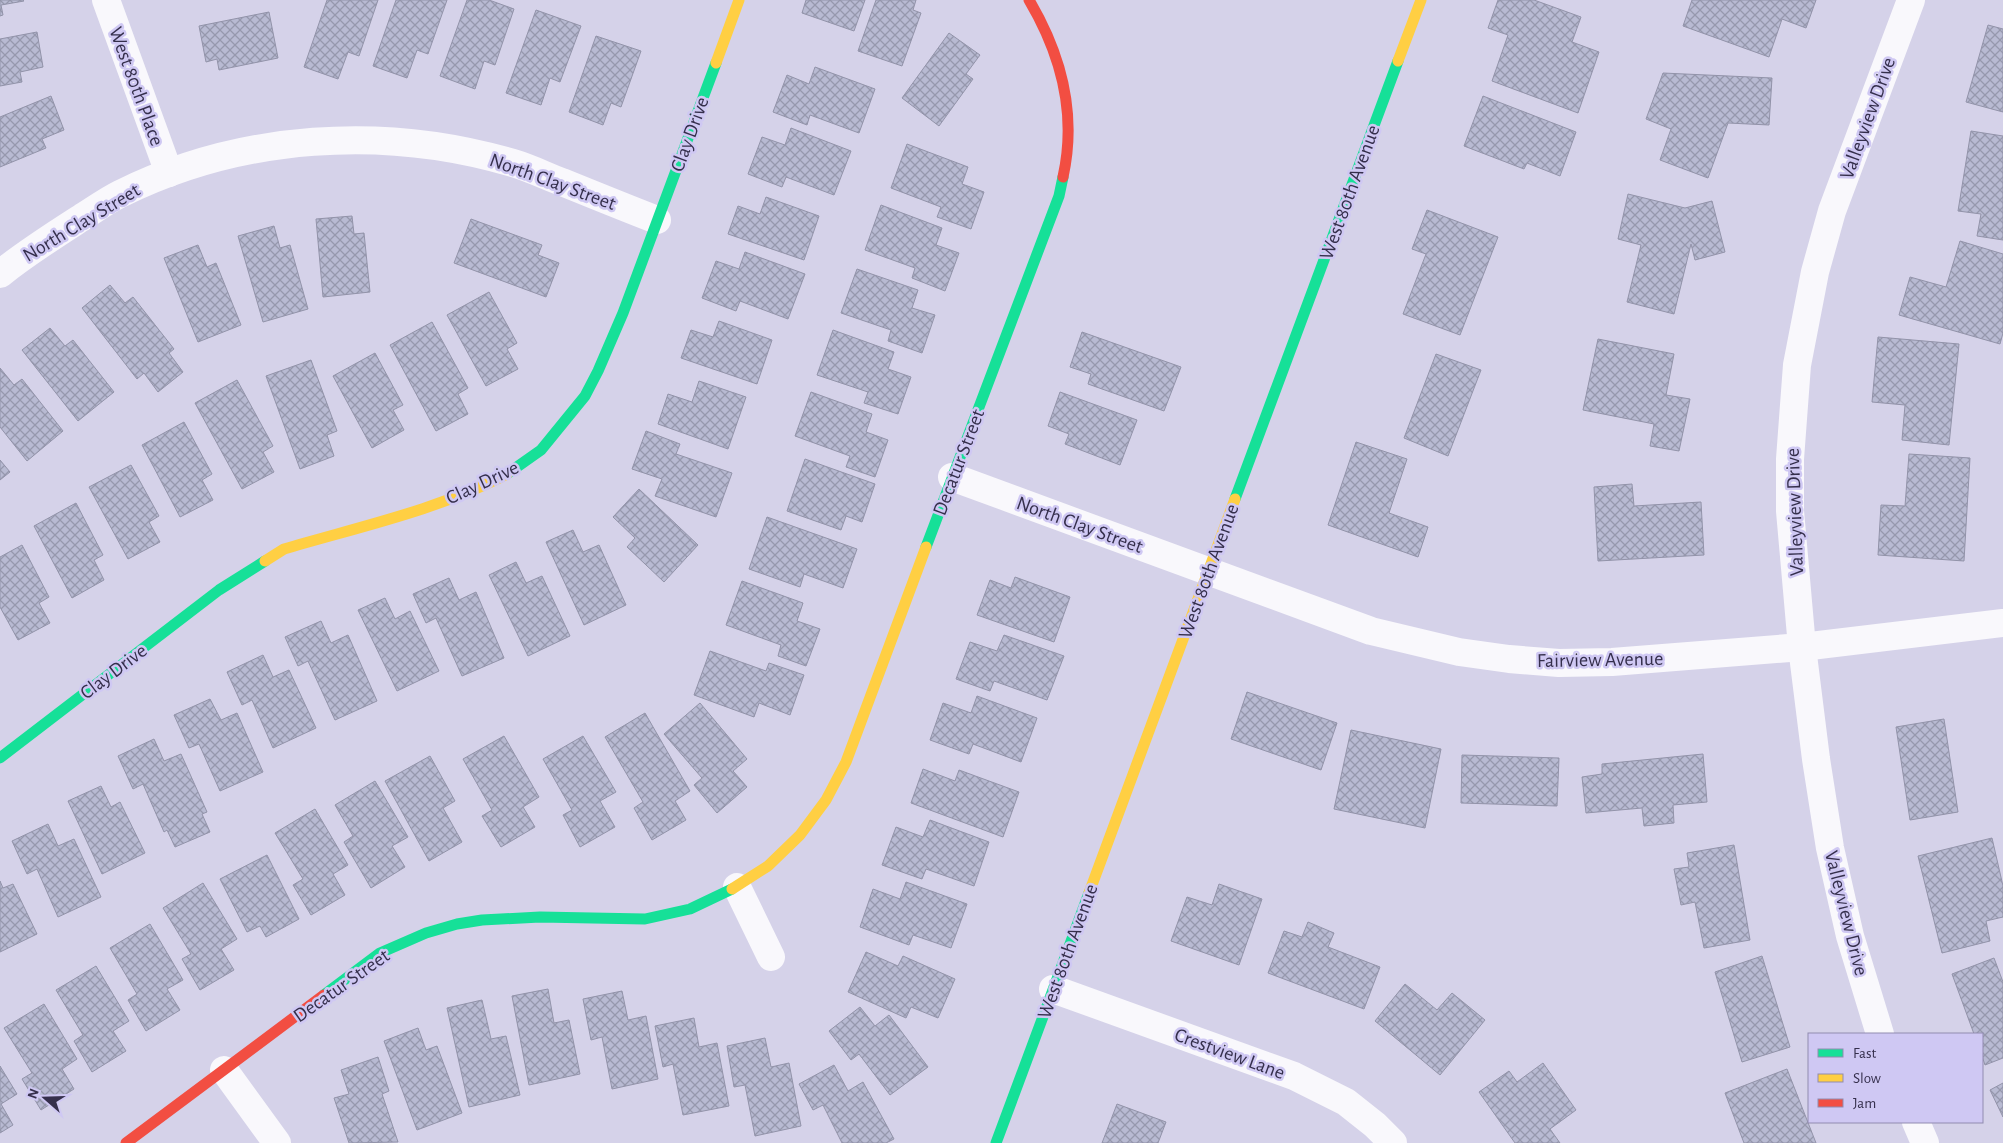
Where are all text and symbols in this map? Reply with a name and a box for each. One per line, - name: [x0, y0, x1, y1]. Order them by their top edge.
- street label: West 80th Place: [105, 24, 167, 148]
- street label: Valleyview Drive: [1837, 55, 1899, 182]
- street label: Clay Drive: [667, 94, 713, 174]
- street label: West 80th Avenue: [1316, 122, 1384, 262]
- street label: North Clay Street: [487, 150, 619, 214]
- street label: North Clay Street: [20, 180, 144, 266]
- street label: Decatur Street: [930, 406, 989, 518]
- street label: Valleyview Drive: [1783, 448, 1807, 576]
- street label: Clay Drive: [443, 457, 522, 508]
- street label: North Clay Street: [1014, 493, 1146, 557]
- street label: West 80th Avenue: [1175, 501, 1243, 641]
- street label: Clay Drive: [77, 640, 151, 703]
- street label: Fairview Avenue: [1537, 649, 1663, 671]
- street label: Valleyview Drive: [1821, 849, 1871, 978]
- street label: West 80th Avenue: [1034, 881, 1102, 1021]
- street label: Decatur Street: [290, 945, 394, 1026]
- street label: Crestview Lane: [1172, 1025, 1287, 1083]
- legend: [1808, 1033, 1983, 1123]
- text: Fast: [1853, 1046, 1877, 1061]
- text: Slow: [1853, 1071, 1881, 1086]
- north arrow: [20, 1073, 70, 1123]
- text: N: [25, 1087, 42, 1101]
- text: Jam: [1853, 1096, 1876, 1111]

